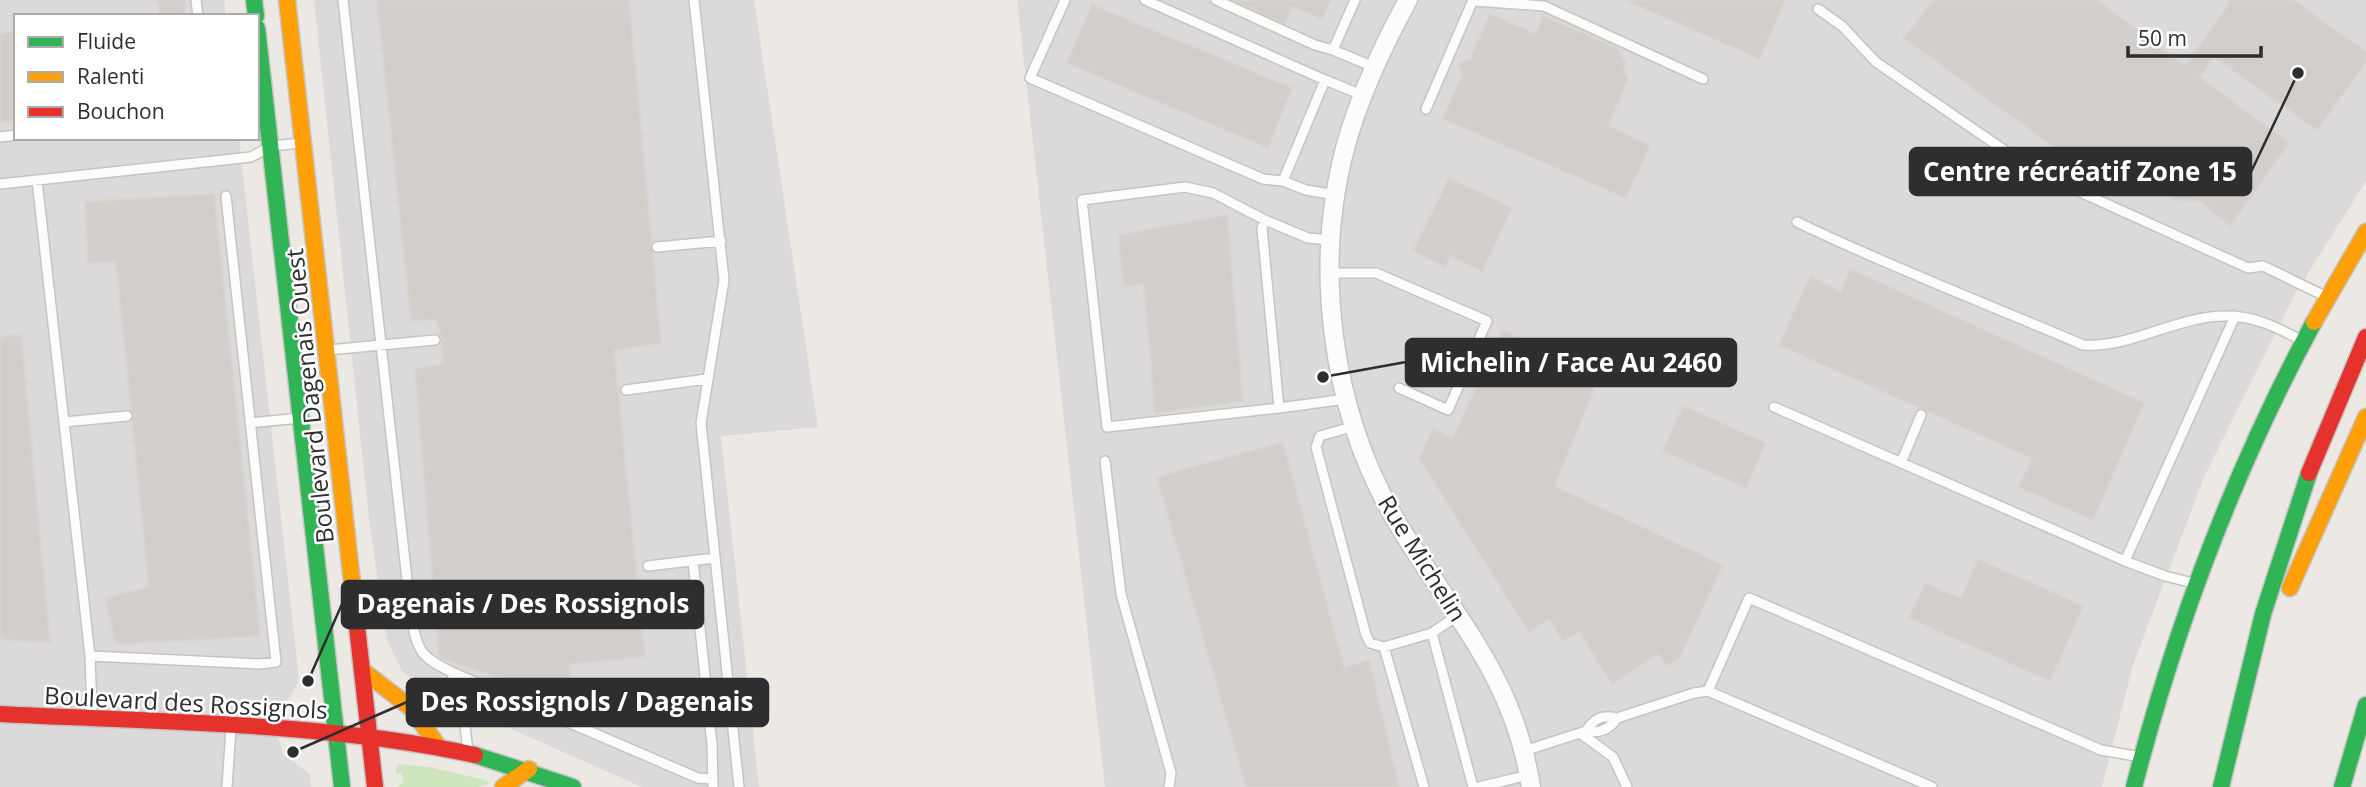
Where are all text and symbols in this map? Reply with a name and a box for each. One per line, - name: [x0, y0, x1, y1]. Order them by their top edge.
- legend: [14, 14, 259, 140]
- scale bar: [2128, 14, 2261, 58]
- text: 50 m: [2138, 24, 2187, 52]
- text: Fluide: [77, 27, 136, 55]
- text: Ralenti: [77, 62, 144, 90]
- text: Bouchon: [77, 97, 165, 125]
- callout: Centre récréatif Zone 15: [1910, 148, 2251, 195]
- text: Centre récréatif Zone 15: [1923, 153, 2237, 189]
- street label: Boulevard Dagenais Ouest: [277, 247, 341, 545]
- callout: Michelin / Face Au 2460: [1406, 339, 1736, 386]
- text: Michelin / Face Au 2460: [1420, 344, 1722, 380]
- street label: Rue Michelin: [1371, 488, 1475, 628]
- callout: Dagenais / Des Rossignols: [342, 581, 703, 628]
- text: Dagenais / Des Rossignols: [357, 585, 689, 621]
- street label: Boulevard des Rossignols: [43, 678, 329, 726]
- callout: Des Rossignols / Dagenais: [407, 679, 768, 726]
- text: Des Rossignols / Dagenais: [421, 683, 753, 719]

